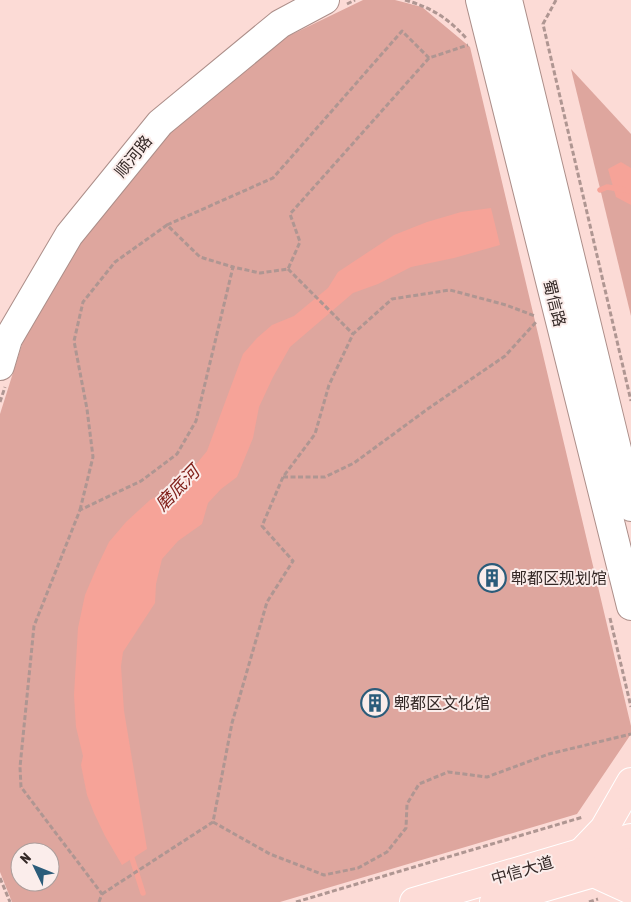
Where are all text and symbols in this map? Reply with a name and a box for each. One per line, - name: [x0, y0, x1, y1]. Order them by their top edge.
- street label: 顺河路: [111, 132, 155, 180]
- street label: 蜀信路: [540, 278, 570, 328]
- water label: 磨底河: [151, 459, 205, 515]
- building icon: 郫都区规划馆: [477, 563, 507, 593]
- place label: 郫都区规划馆: [511, 569, 607, 587]
- building icon: 郫都区文化馆: [360, 688, 390, 718]
- place label: 郫都区文化馆: [394, 694, 490, 712]
- north arrow: [10, 842, 60, 892]
- text: N: [17, 850, 34, 867]
- street label: 中信大道: [489, 853, 555, 887]

